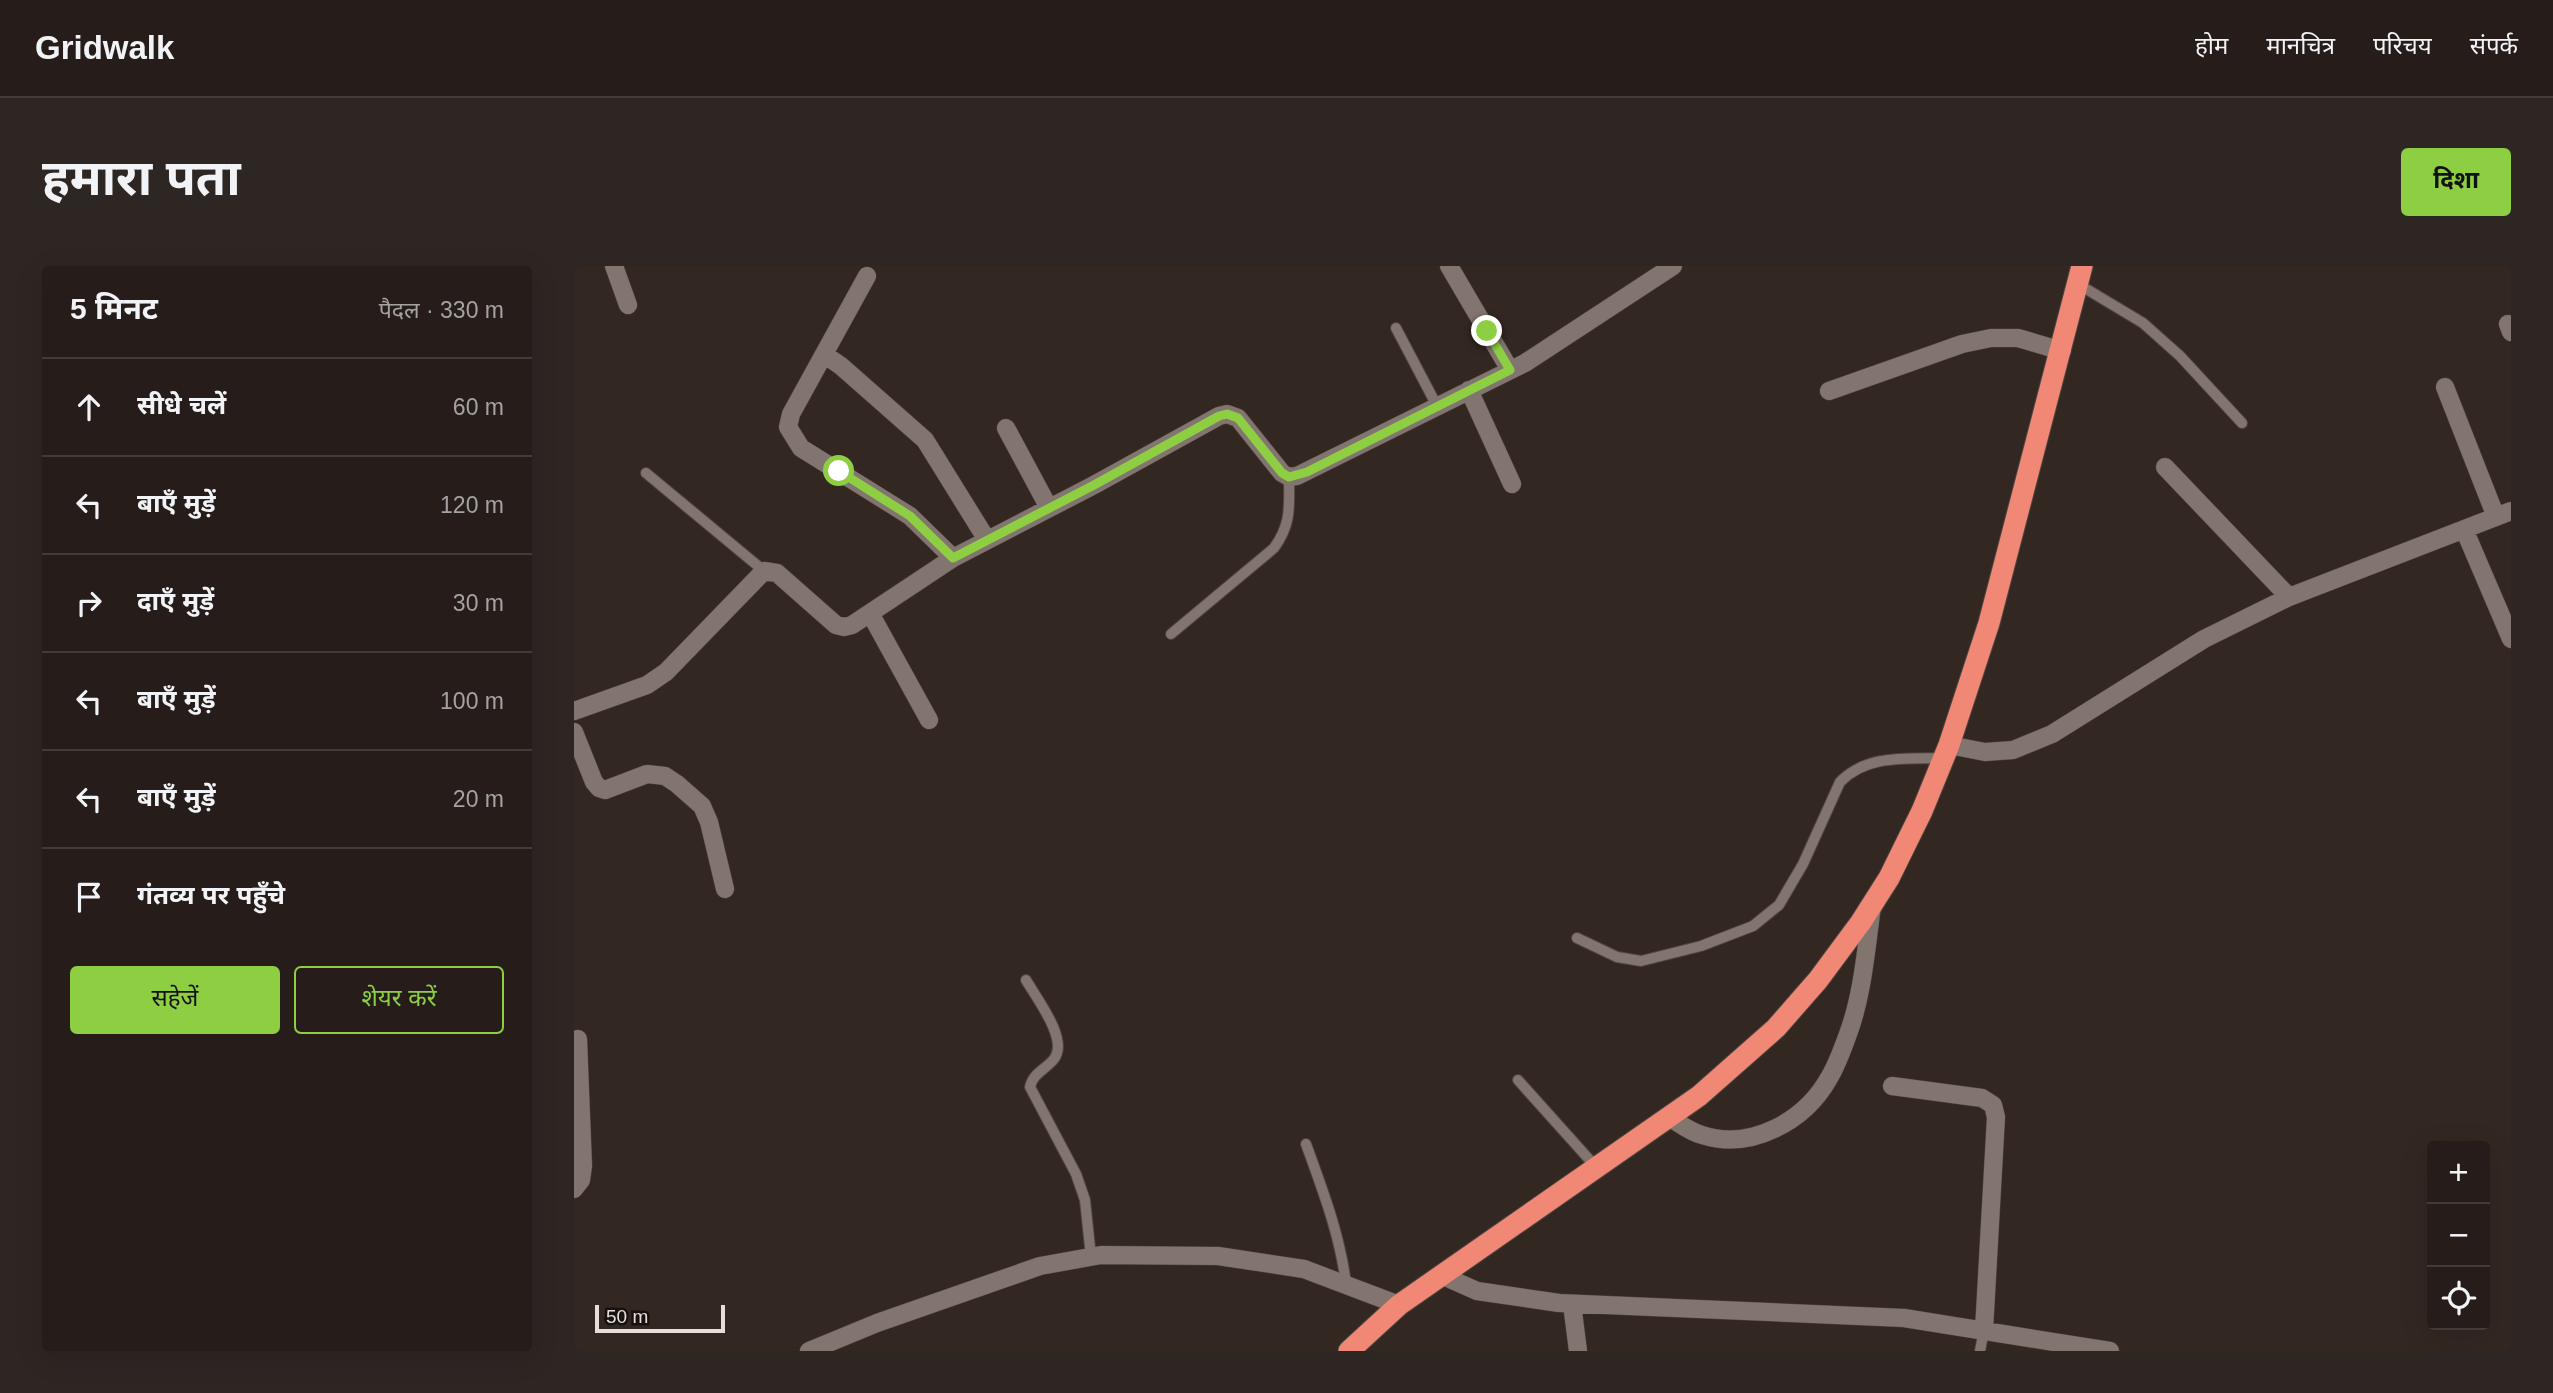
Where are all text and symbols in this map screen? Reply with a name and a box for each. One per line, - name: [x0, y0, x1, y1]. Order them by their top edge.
- text: Gridwalk: [35, 29, 174, 66]
- text: होम: [2195, 32, 2228, 59]
- text: मानचित्र: [2266, 32, 2335, 59]
- text: परिचय: [2373, 32, 2432, 59]
- text: संपर्क: [2470, 32, 2518, 59]
- button: दिशा: [2401, 148, 2511, 216]
- text: हमारा पता: [42, 151, 241, 205]
- text: 5 मिनट: [70, 292, 158, 325]
- text: पैदल · 330 m: [379, 297, 504, 323]
- route end: [1471, 315, 1502, 346]
- icon: ahead: [70, 388, 108, 426]
- text: सीधे चलें: [137, 390, 226, 420]
- text: 60 m: [453, 394, 504, 420]
- route start: [823, 455, 854, 486]
- icon: left: [70, 486, 108, 524]
- text: बाएँ मुड़ें: [137, 488, 216, 518]
- text: 120 m: [440, 492, 504, 518]
- icon: right: [70, 584, 108, 622]
- text: दाएँ मुड़ें: [137, 586, 214, 616]
- text: 30 m: [453, 590, 504, 616]
- icon: left: [70, 682, 108, 720]
- text: बाएँ मुड़ें: [137, 684, 216, 714]
- text: 100 m: [440, 688, 504, 714]
- icon: left: [70, 780, 108, 818]
- text: बाएँ मुड़ें: [137, 782, 216, 812]
- text: 20 m: [453, 786, 504, 812]
- icon: arrive: [70, 878, 108, 916]
- text: गंतव्य पर पहुँचे: [137, 880, 285, 910]
- button: सहेजें: [70, 966, 280, 1034]
- button: शेयर करें: [294, 966, 504, 1034]
- map controls: [2427, 1141, 2490, 1330]
- button: +: [2427, 1141, 2490, 1204]
- button: −: [2427, 1204, 2490, 1267]
- button: locate: [2427, 1267, 2490, 1330]
- scale bar: [595, 1302, 724, 1334]
- text: 50 m: [606, 1306, 648, 1327]

